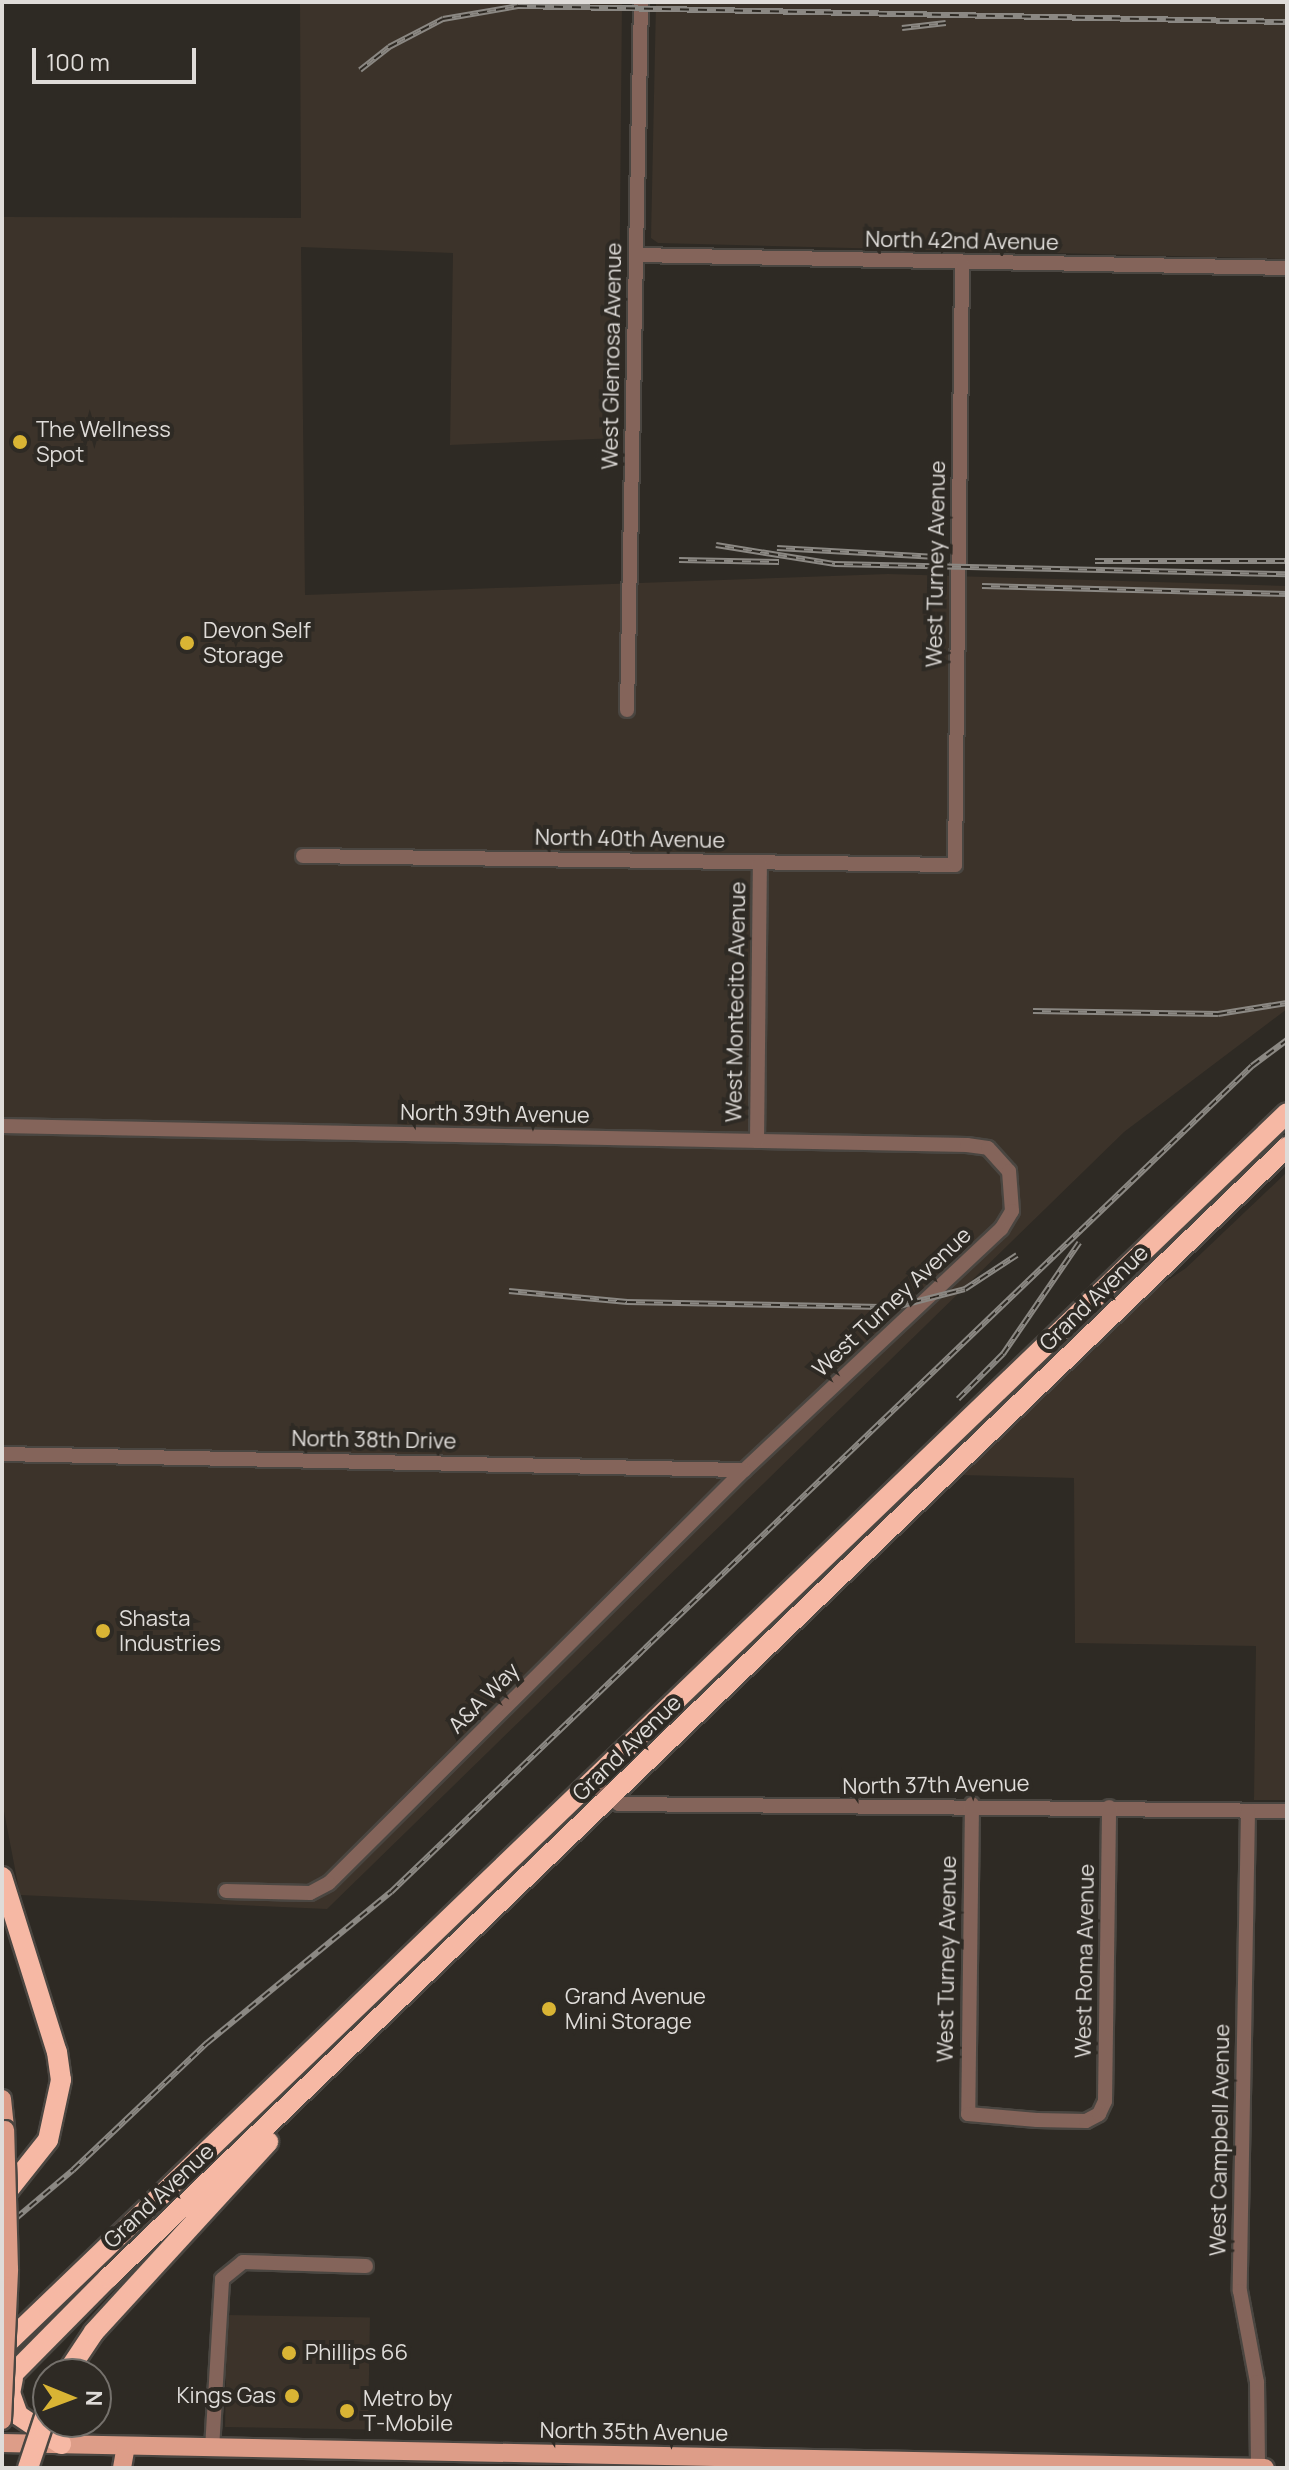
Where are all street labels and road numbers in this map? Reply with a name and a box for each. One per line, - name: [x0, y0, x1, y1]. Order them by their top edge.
- street label: North 42nd Avenue: [865, 226, 1059, 256]
- street label: West Glenrosa Avenue: [597, 242, 627, 470]
- street label: West Turney Avenue: [921, 460, 951, 668]
- street label: North 40th Avenue: [535, 824, 725, 854]
- street label: West Montecito Avenue: [721, 881, 751, 1123]
- street label: North 39th Avenue: [400, 1099, 590, 1129]
- street label: West Turney Avenue: [807, 1222, 977, 1382]
- street label: Grand Avenue: [1034, 1240, 1154, 1356]
- street label: North 38th Drive: [291, 1425, 457, 1455]
- street label: A&A Way: [443, 1657, 525, 1739]
- street label: Grand Avenue: [567, 1690, 687, 1806]
- street label: North 37th Avenue: [842, 1770, 1030, 1800]
- street label: West Turney Avenue: [932, 1855, 962, 2063]
- street label: West Roma Avenue: [1070, 1864, 1100, 2058]
- street label: West Campbell Avenue: [1205, 2024, 1235, 2256]
- street label: Grand Avenue: [98, 2138, 220, 2254]
- street label: North 35th Avenue: [539, 2417, 729, 2447]

